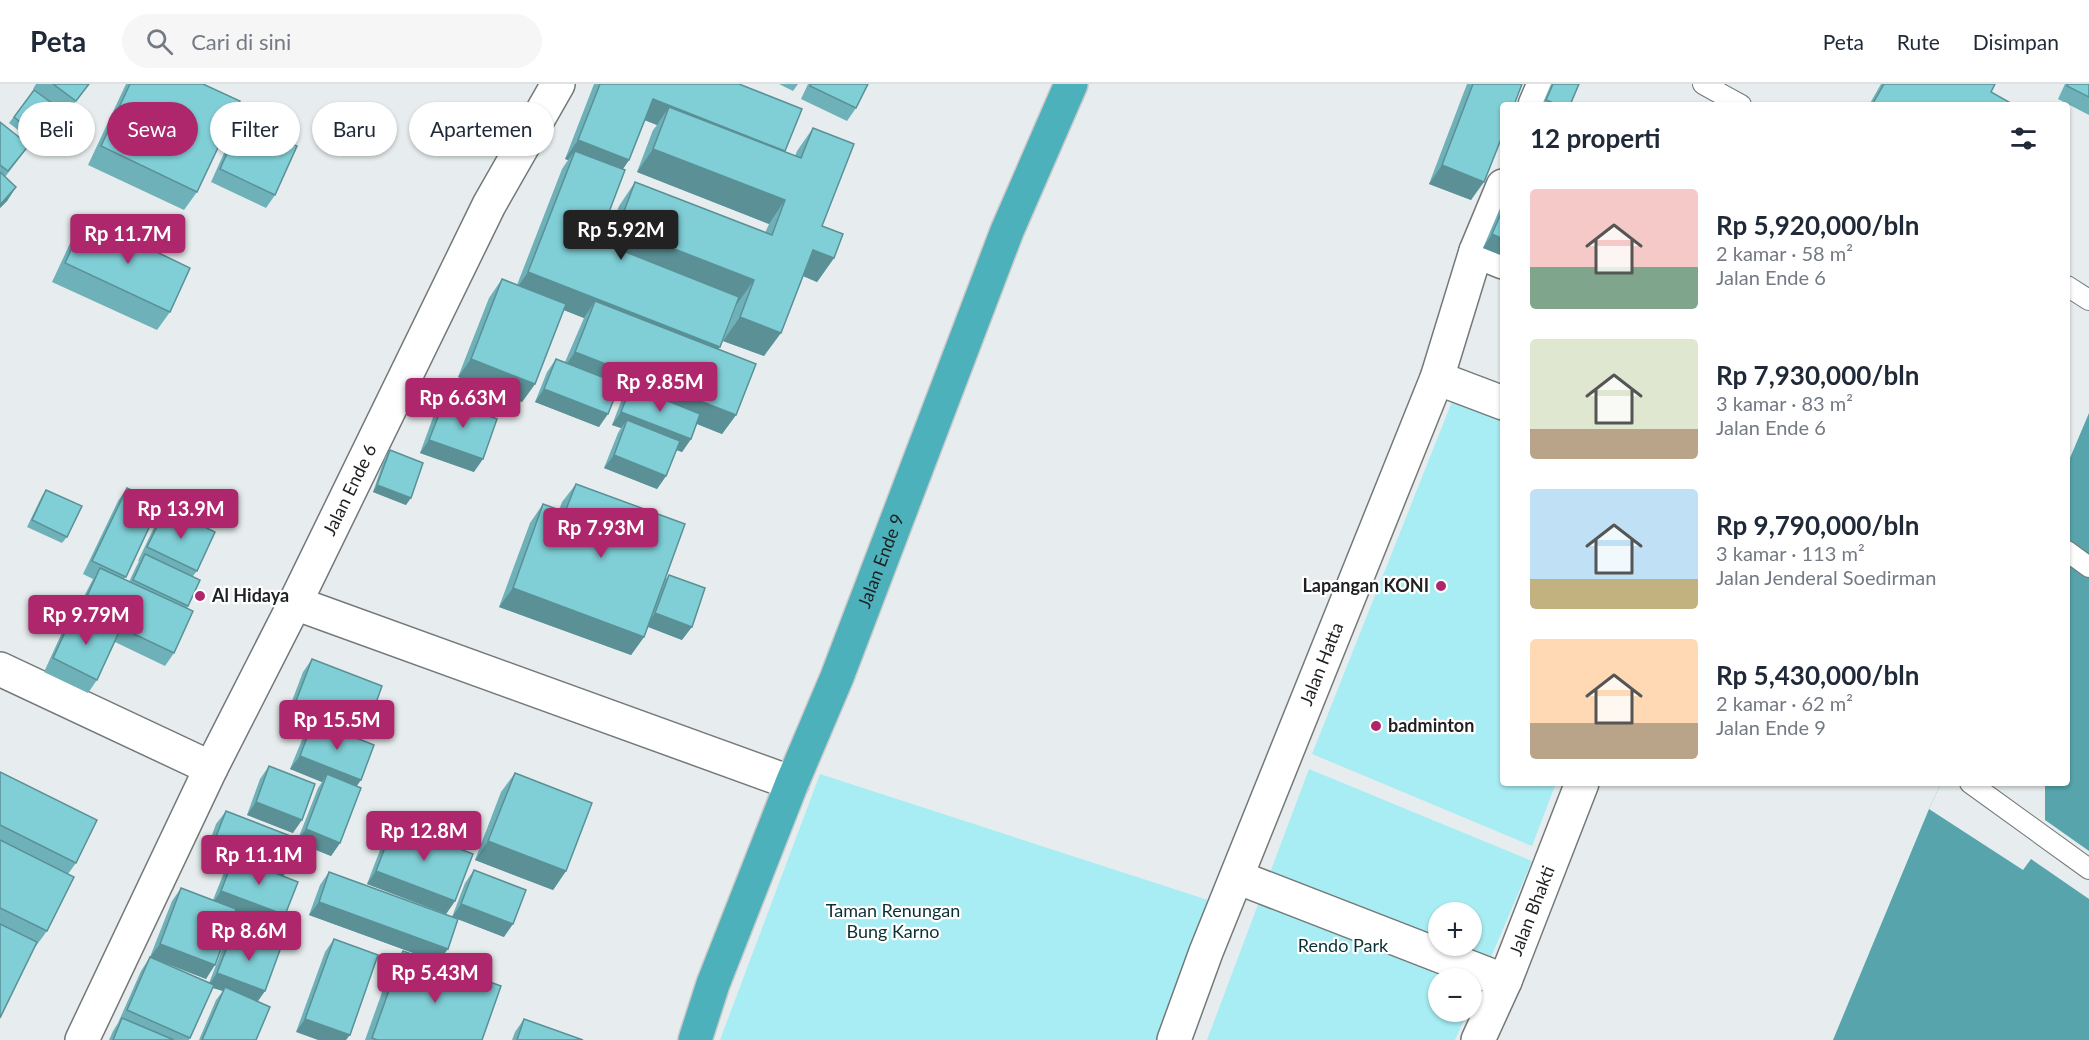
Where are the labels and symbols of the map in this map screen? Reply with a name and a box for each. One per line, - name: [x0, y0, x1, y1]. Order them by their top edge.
- pin: Rp 5.92M: [559, 210, 683, 261]
- pin: Rp 11.7M: [66, 214, 190, 265]
- pin: Rp 9.85M: [598, 362, 722, 413]
- pin: Rp 6.63M: [401, 378, 525, 429]
- street label: Jalan Ende 6: [318, 440, 381, 539]
- pin: Rp 13.9M: [119, 489, 243, 540]
- pin: Rp 7.93M: [539, 508, 663, 559]
- street label: Jalan Ende 9: [852, 511, 908, 611]
- place label: Lapangan KONI: [1302, 574, 1429, 596]
- marker: Lapangan KONI: [1434, 579, 1448, 593]
- place label: Al Hidaya: [211, 584, 289, 606]
- marker: Al Hidaya: [193, 589, 207, 603]
- pin: Rp 9.79M: [24, 595, 148, 646]
- street label: Jalan Hatta: [1294, 619, 1348, 708]
- pin: Rp 15.5M: [275, 700, 399, 751]
- place label: badminton: [1388, 714, 1474, 736]
- marker: badminton: [1369, 719, 1383, 733]
- pin: Rp 12.8M: [362, 811, 486, 862]
- pin: Rp 11.1M: [197, 835, 321, 886]
- street label: Jalan Bhakti: [1504, 862, 1559, 959]
- park label: Taman Renungan Bung Karno: [826, 899, 960, 942]
- pin: Rp 8.6M: [194, 911, 304, 962]
- park label: Rendo Park: [1298, 934, 1389, 956]
- pin: Rp 5.43M: [373, 953, 497, 1004]

